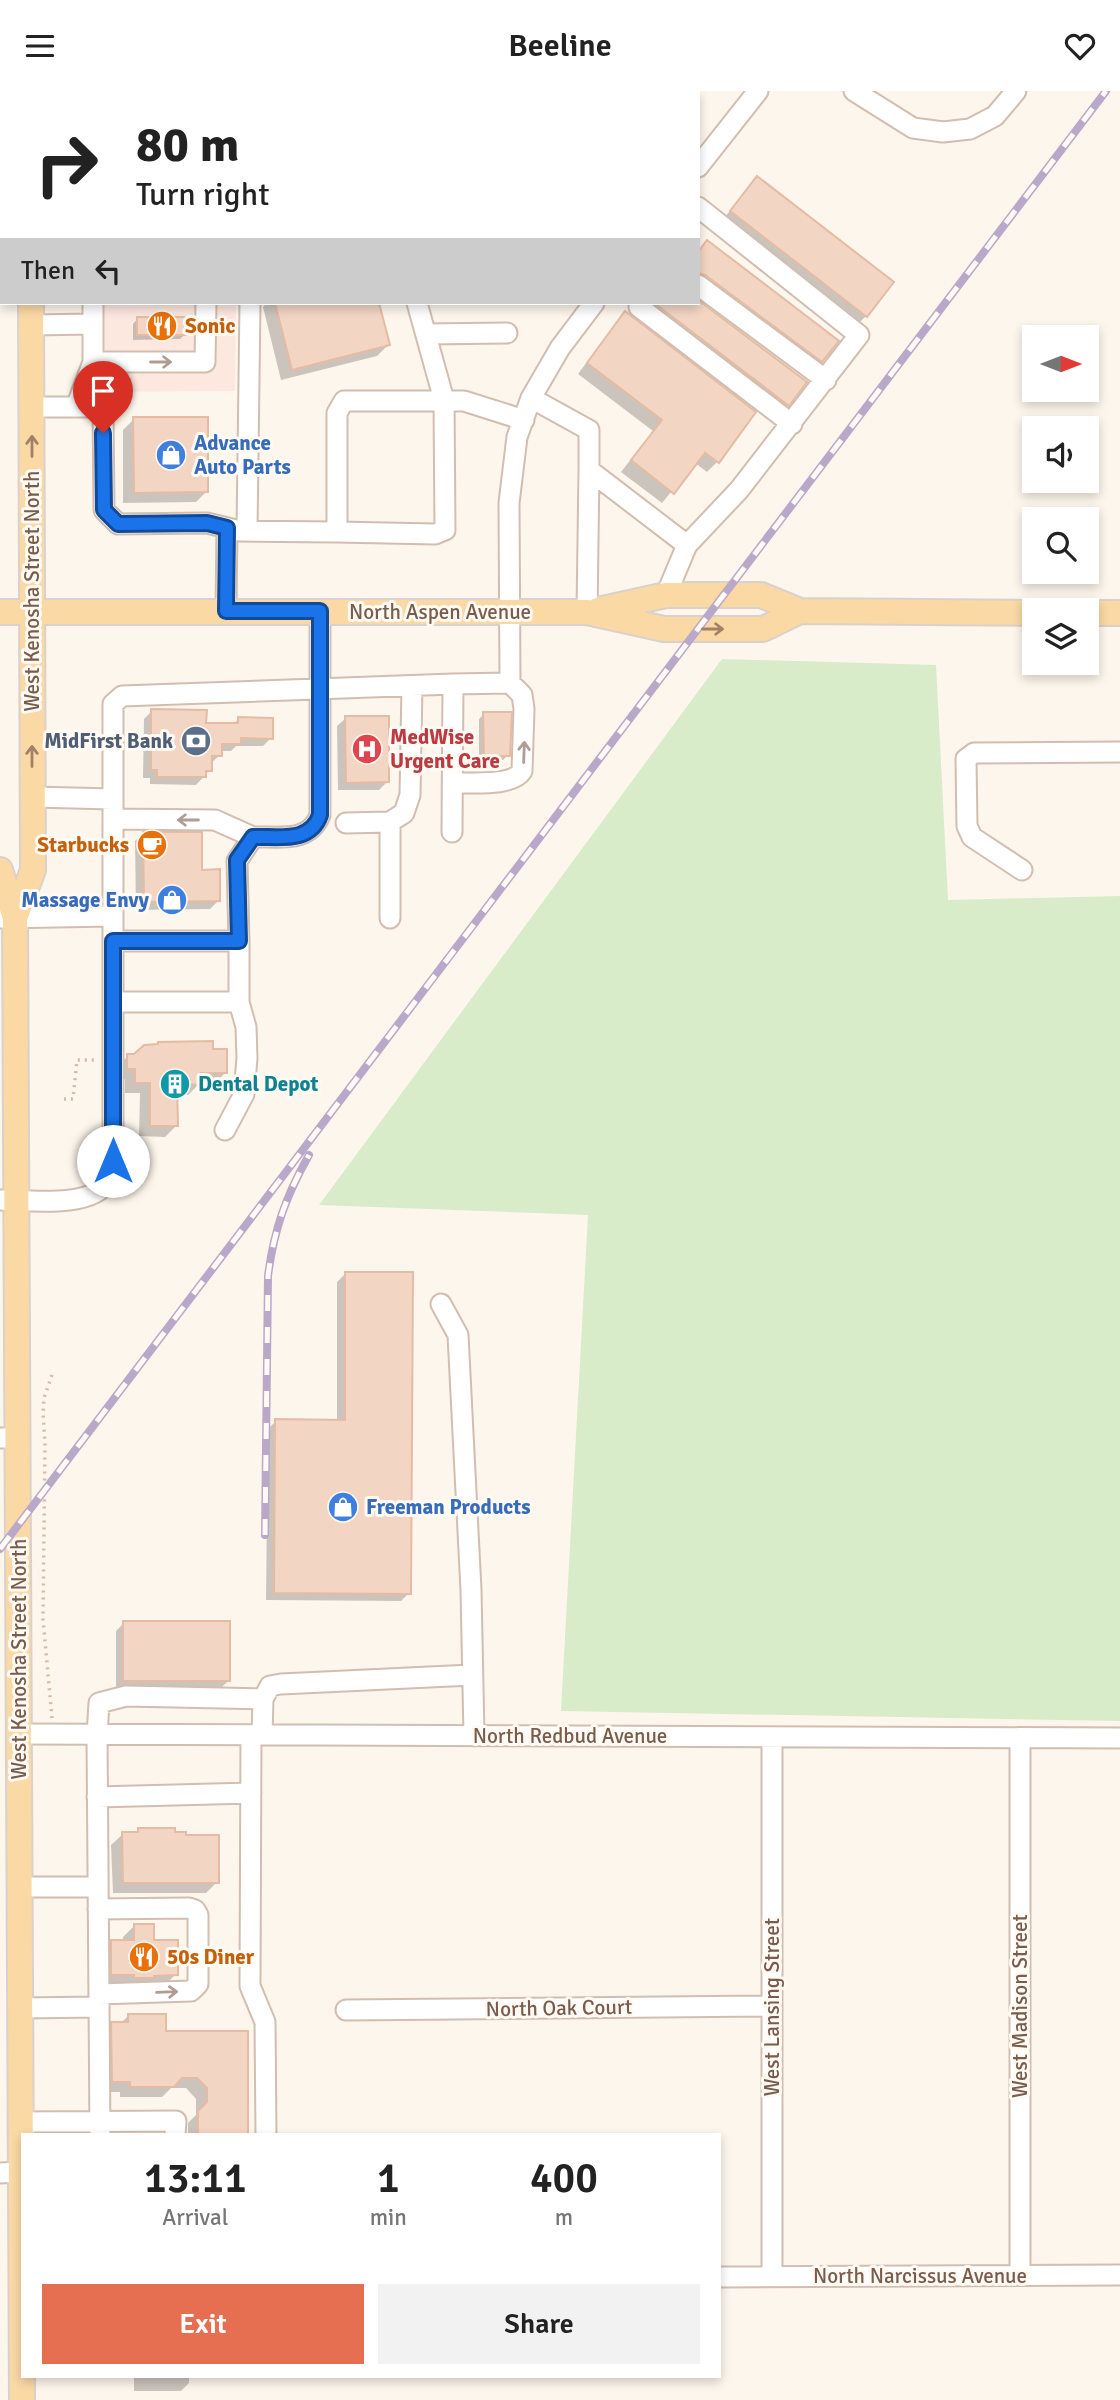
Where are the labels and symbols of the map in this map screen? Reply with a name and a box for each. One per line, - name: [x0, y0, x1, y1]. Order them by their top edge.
- restaurant icon: Sonic: [145, 309, 179, 343]
- place label: Sonic: [185, 313, 235, 339]
- north arrow: [1022, 325, 1099, 403]
- one-way arrow: [150, 355, 173, 369]
- pin: [73, 361, 133, 433]
- place label: Advance Auto Parts: [194, 430, 291, 480]
- one-way arrow: [25, 435, 39, 458]
- shop icon: Advance Auto Parts: [154, 438, 188, 472]
- street label: West Kenosha Street North: [19, 470, 45, 712]
- street label: North Aspen Avenue: [349, 599, 531, 625]
- one-way arrow: [702, 622, 725, 636]
- bank icon: MidFirst Bank: [179, 724, 213, 758]
- place label: MedWise Urgent Care: [390, 724, 500, 774]
- place label: MidFirst Bank: [44, 728, 173, 754]
- hospital icon: MedWise Urgent Care: [350, 732, 384, 766]
- one-way arrow: [517, 741, 531, 764]
- one-way arrow: [26, 744, 39, 767]
- one-way arrow: [177, 813, 200, 827]
- cafe icon: Starbucks: [135, 828, 169, 862]
- place label: Starbucks: [37, 832, 129, 858]
- shop icon: Massage Envy: [155, 883, 189, 917]
- place label: Massage Envy: [21, 887, 150, 913]
- building icon: Dental Depot: [158, 1067, 192, 1101]
- place label: Dental Depot: [198, 1071, 318, 1097]
- position arrow: [76, 1124, 150, 1198]
- shop icon: Freeman Products: [326, 1490, 360, 1524]
- place label: Freeman Products: [366, 1494, 531, 1520]
- street label: West Kenosha Street North: [6, 1538, 32, 1780]
- street label: North Redbud Avenue: [473, 1723, 667, 1749]
- street label: West Madison Street: [1007, 1914, 1033, 2098]
- street label: West Lansing Street: [759, 1918, 785, 2096]
- restaurant icon: 50s Diner: [127, 1940, 161, 1974]
- place label: 50s Diner: [167, 1944, 255, 1970]
- one-way arrow: [155, 1985, 178, 1998]
- street label: North Oak Court: [486, 1994, 632, 2022]
- street label: North Narcissus Avenue: [813, 2263, 1027, 2289]

